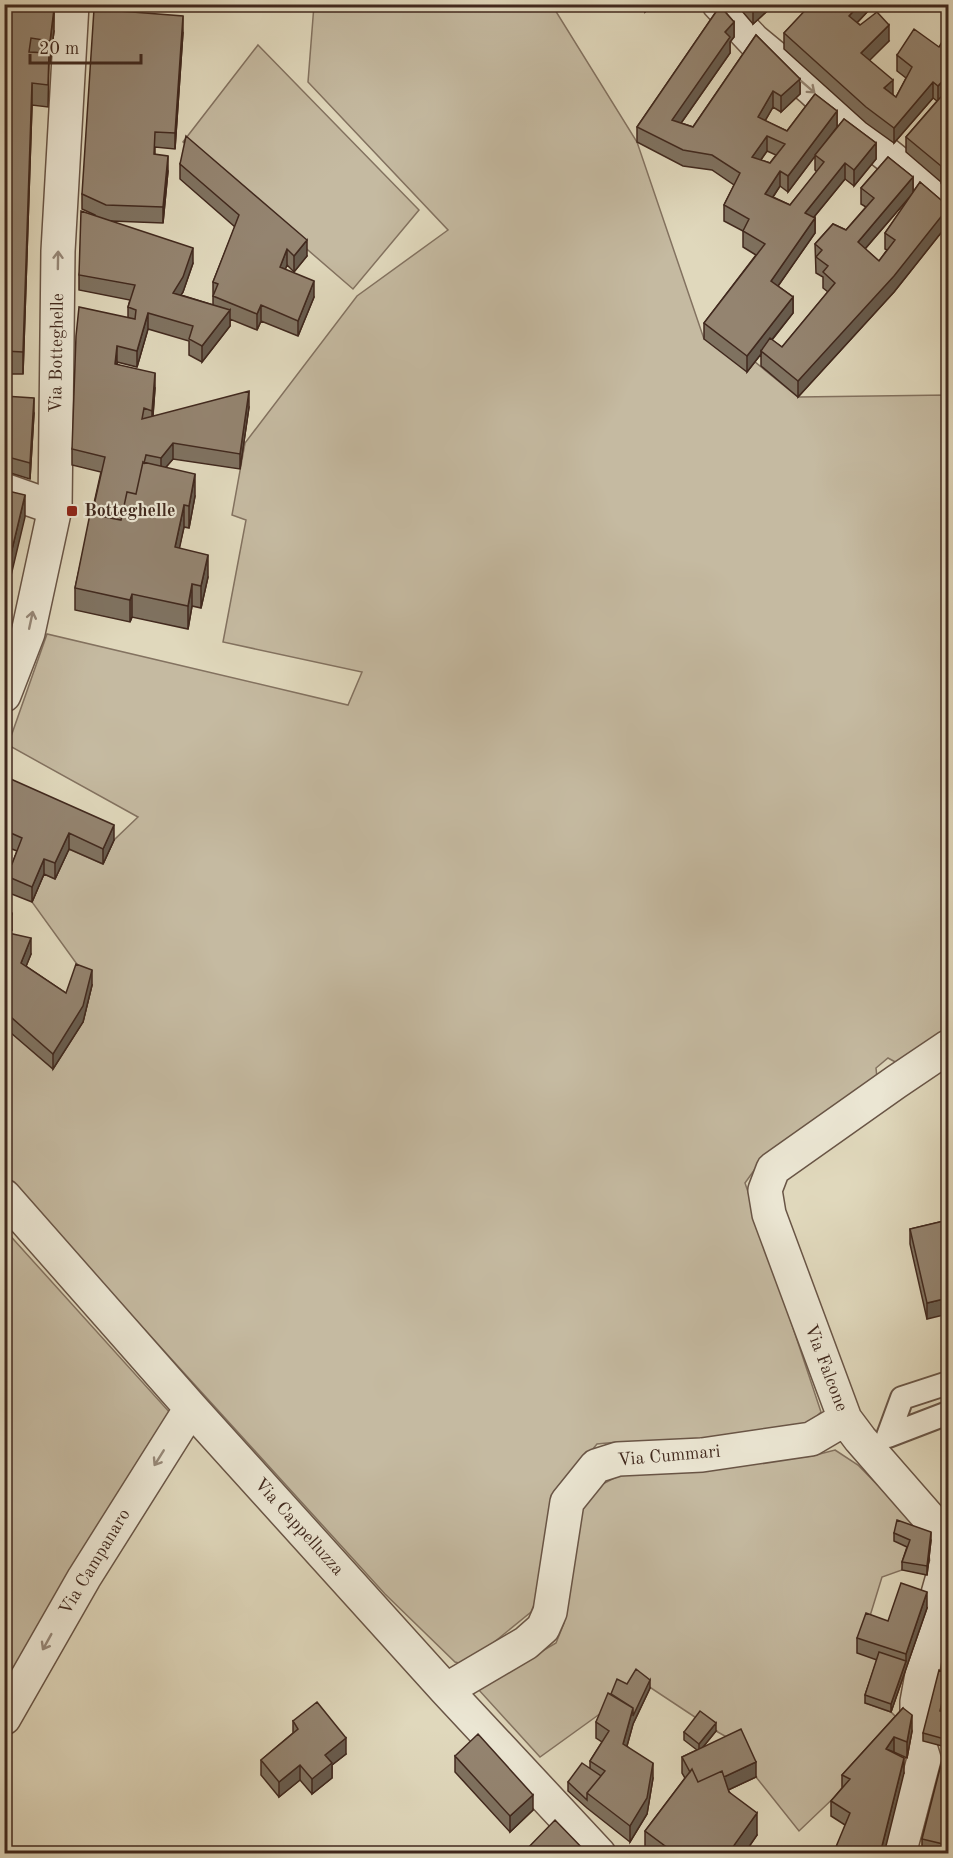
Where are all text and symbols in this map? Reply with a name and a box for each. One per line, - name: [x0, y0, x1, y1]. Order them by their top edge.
- scale bar: [30, 27, 141, 65]
- text: 20 m: [39, 40, 79, 58]
- one-way arrow: [800, 80, 816, 93]
- one-way arrow: [52, 250, 64, 270]
- street label: Via Botteghelle: [47, 293, 67, 413]
- place label: Botteghelle: [84, 502, 176, 520]
- marker: Botteghelle: [65, 504, 79, 518]
- one-way arrow: [25, 611, 37, 630]
- street label: Via Falcone: [801, 1322, 851, 1414]
- street label: Via Cummari: [617, 1443, 721, 1469]
- one-way arrow: [153, 1449, 165, 1466]
- street label: Via Cappelluzza: [251, 1475, 347, 1579]
- street label: Via Campanaro: [56, 1506, 134, 1618]
- one-way arrow: [41, 1633, 52, 1651]

